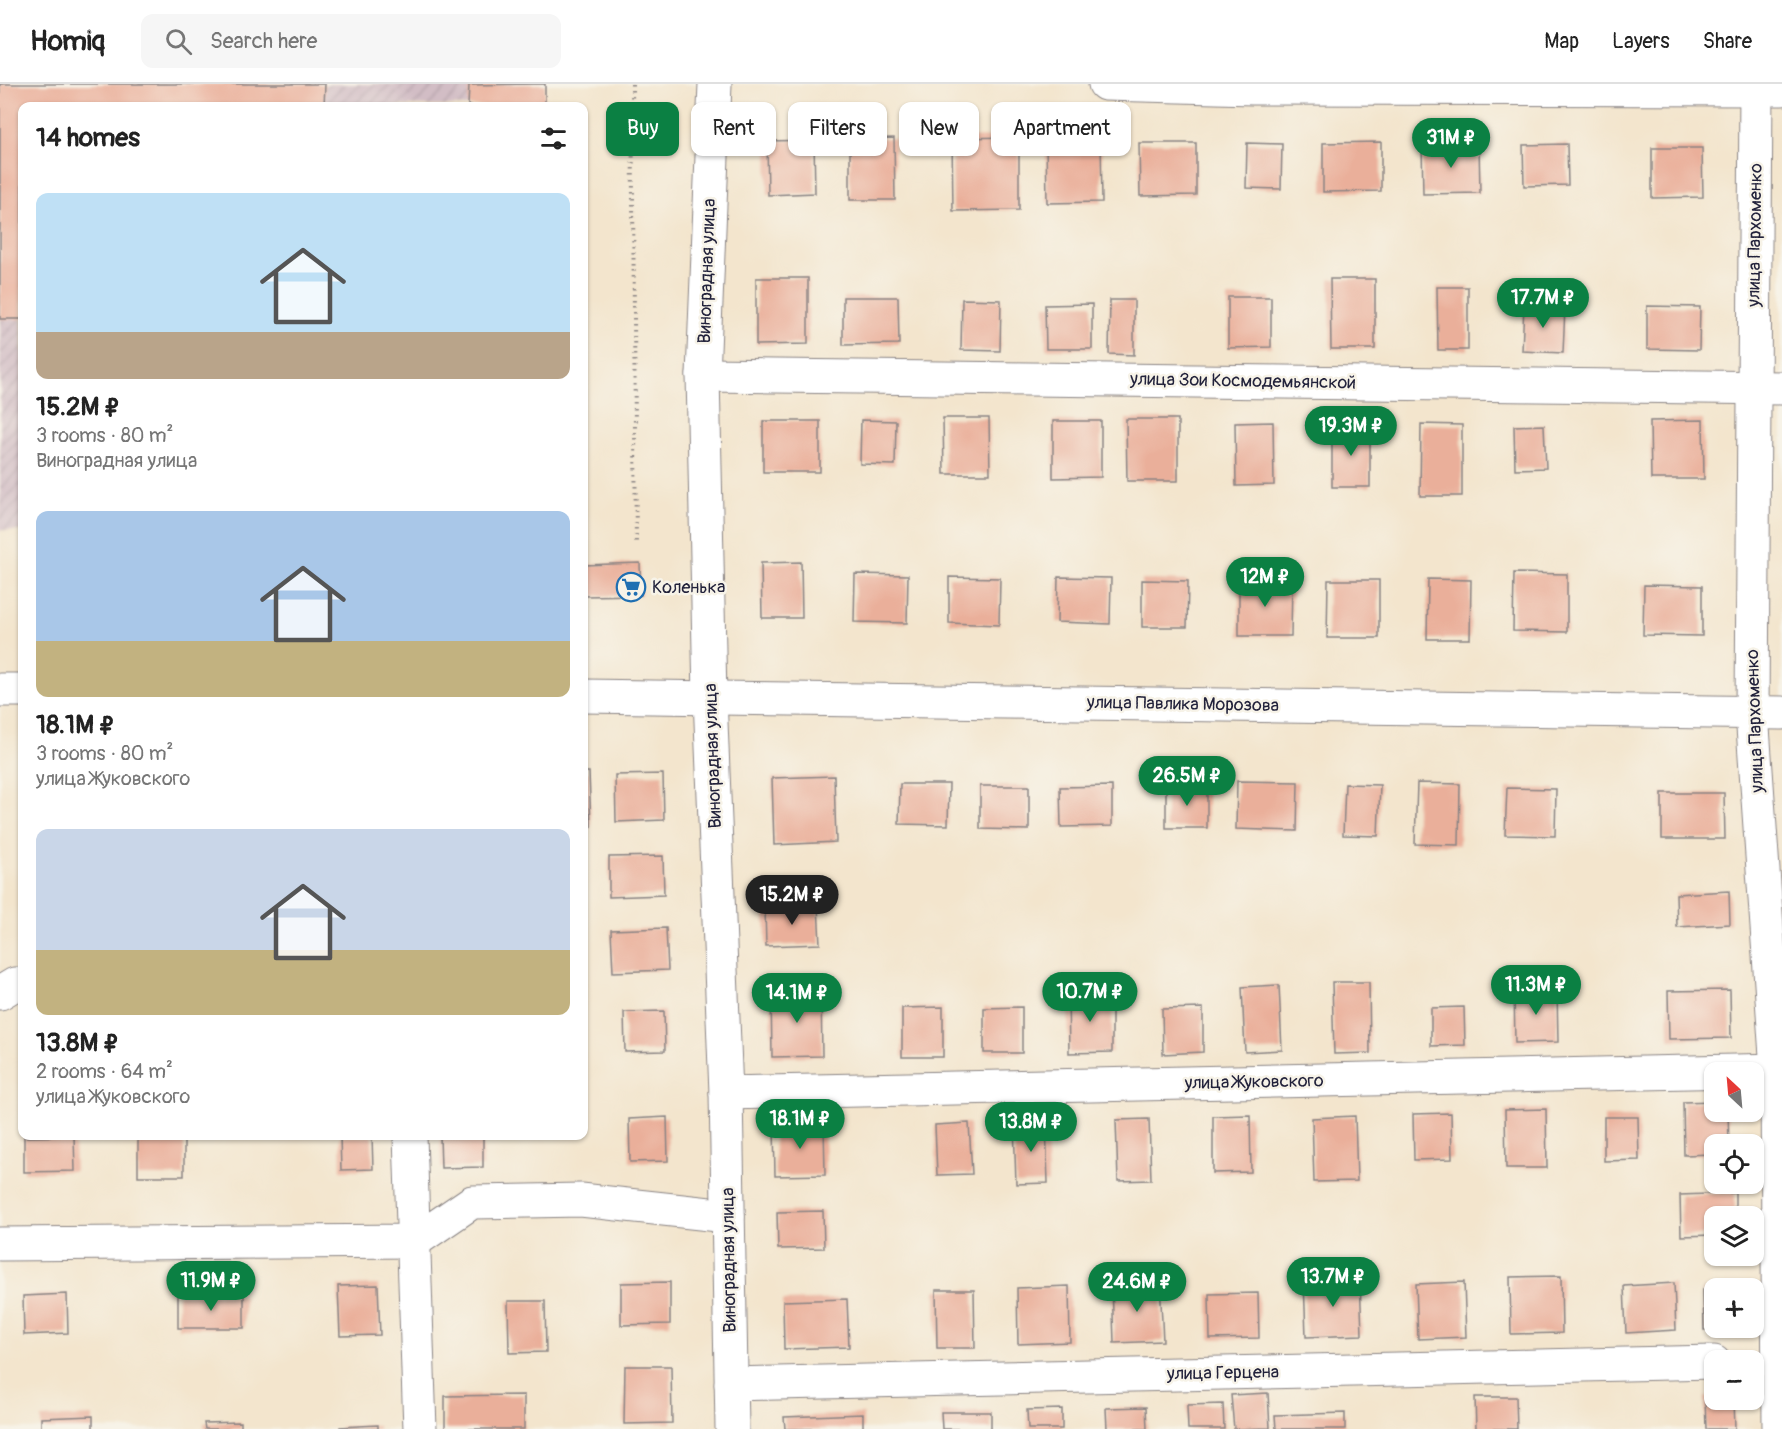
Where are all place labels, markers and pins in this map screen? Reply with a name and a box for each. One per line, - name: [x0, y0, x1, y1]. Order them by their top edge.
- pin: 31M ₽: [1409, 118, 1493, 169]
- pin: 17.7M ₽: [1488, 278, 1598, 329]
- pin: 19.3M ₽: [1296, 406, 1406, 457]
- pin: 12M ₽: [1223, 557, 1307, 608]
- supermarket icon: Коленька: [615, 571, 647, 603]
- place label: Коленька: [652, 576, 725, 599]
- pin: 26.5M ₽: [1132, 756, 1242, 807]
- pin: 15.2M ₽: [737, 875, 847, 926]
- pin: 11.3M ₽: [1481, 965, 1591, 1016]
- pin: 10.7M ₽: [1035, 972, 1145, 1023]
- pin: 14.1M ₽: [742, 973, 852, 1024]
- pin: 18.1M ₽: [745, 1099, 855, 1150]
- pin: 13.8M ₽: [976, 1102, 1086, 1153]
- pin: 13.7M ₽: [1278, 1257, 1388, 1308]
- pin: 11.9M ₽: [156, 1261, 266, 1312]
- pin: 24.6M ₽: [1082, 1262, 1192, 1313]

